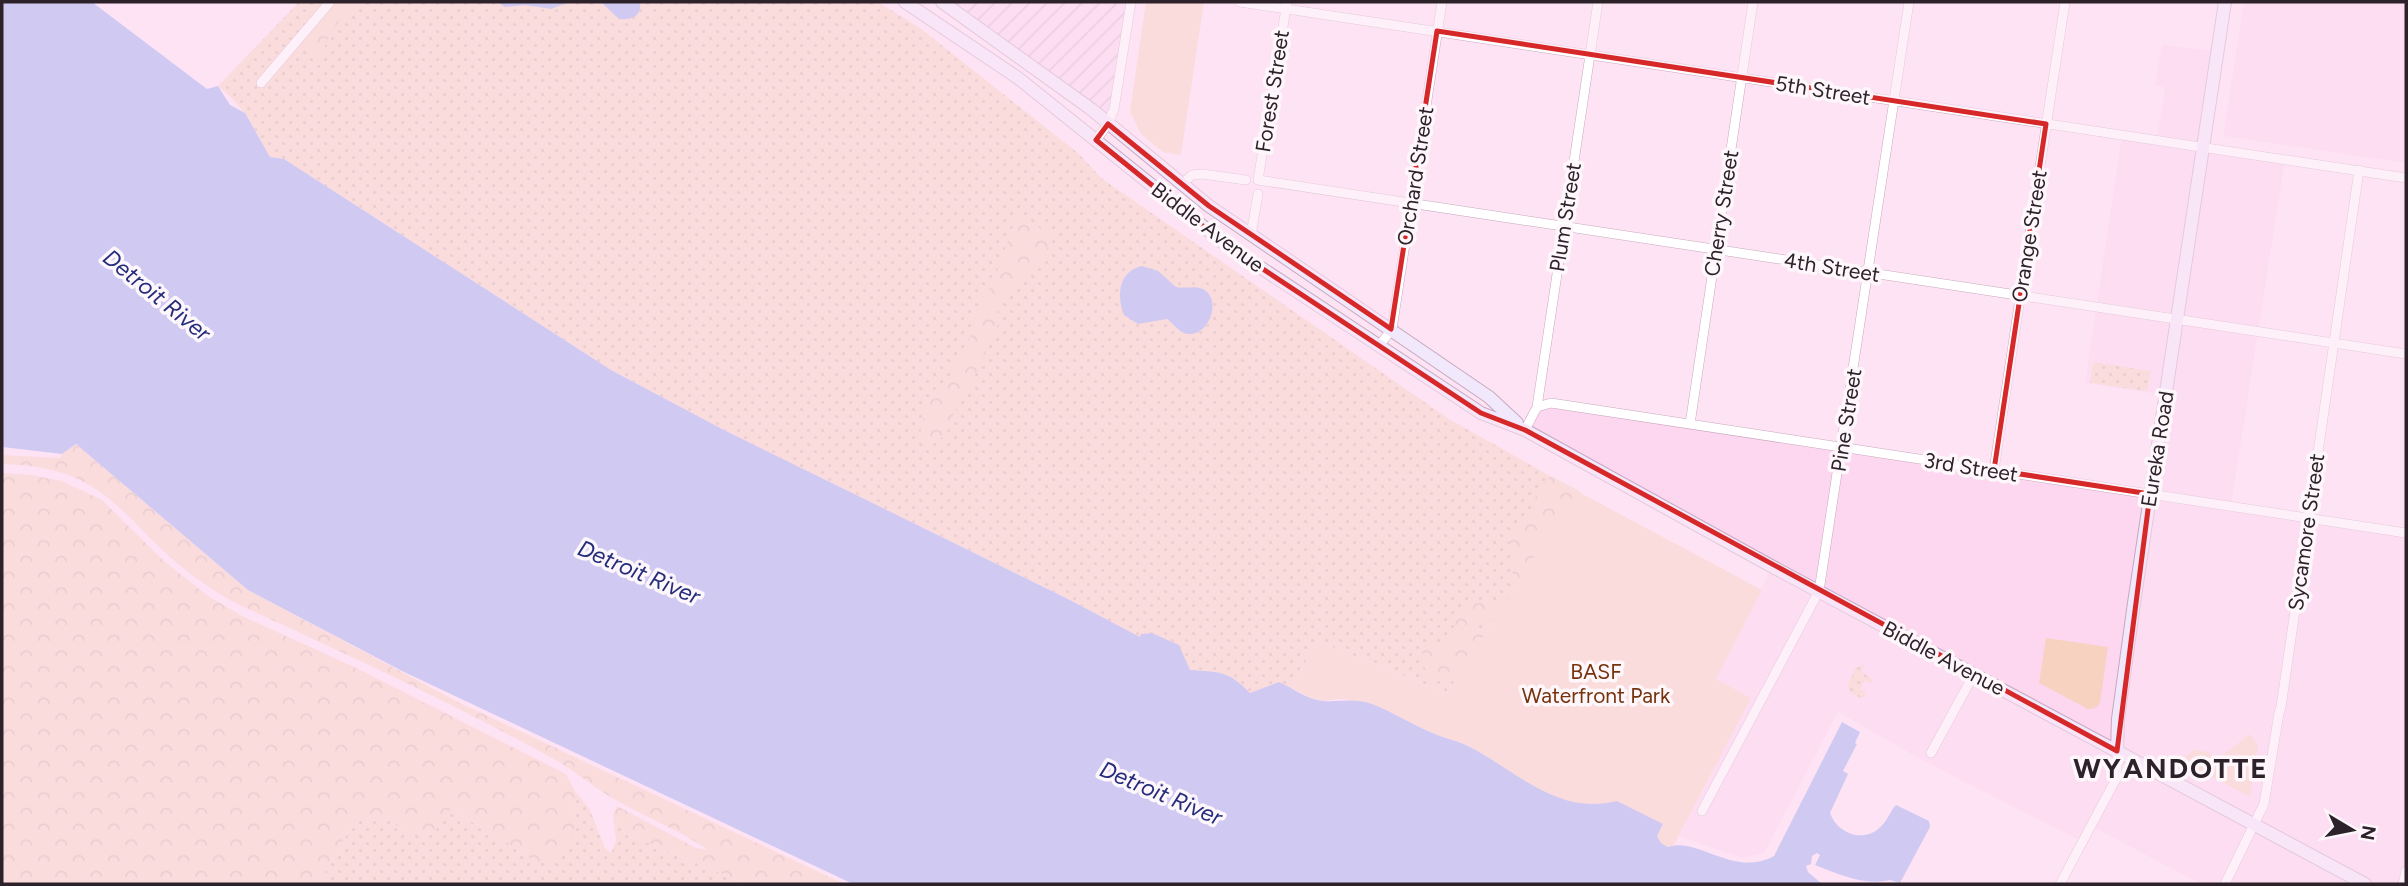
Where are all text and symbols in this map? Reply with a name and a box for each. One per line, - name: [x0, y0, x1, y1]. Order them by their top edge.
- street label: Forest Street: [1250, 28, 1294, 154]
- street label: 5th Street: [1774, 70, 1872, 110]
- street label: Orchard Street: [1392, 105, 1438, 247]
- street label: Cherry Street: [1699, 148, 1743, 278]
- street label: Plum Street: [1544, 160, 1586, 273]
- street label: Orange Street: [2006, 168, 2052, 304]
- street label: Biddle Avenue: [1147, 177, 1269, 277]
- water label: Detroit River: [98, 243, 217, 348]
- street label: 4th Street: [1782, 247, 1882, 287]
- street label: Pine Street: [1826, 367, 1867, 473]
- street label: Eureka Road: [2136, 389, 2178, 509]
- street label: 3rd Street: [1922, 447, 2020, 487]
- street label: Sycamore Street: [2283, 452, 2329, 612]
- water label: Detroit River: [574, 534, 706, 611]
- street label: Biddle Avenue: [1879, 615, 2009, 701]
- park label: BASF Waterfront Park: [1522, 659, 1671, 708]
- district label: WYANDOTTE: [2073, 751, 2269, 785]
- water label: Detroit River: [1096, 755, 1228, 832]
- north arrow: [2317, 795, 2387, 865]
- text: N: [2356, 824, 2381, 842]

